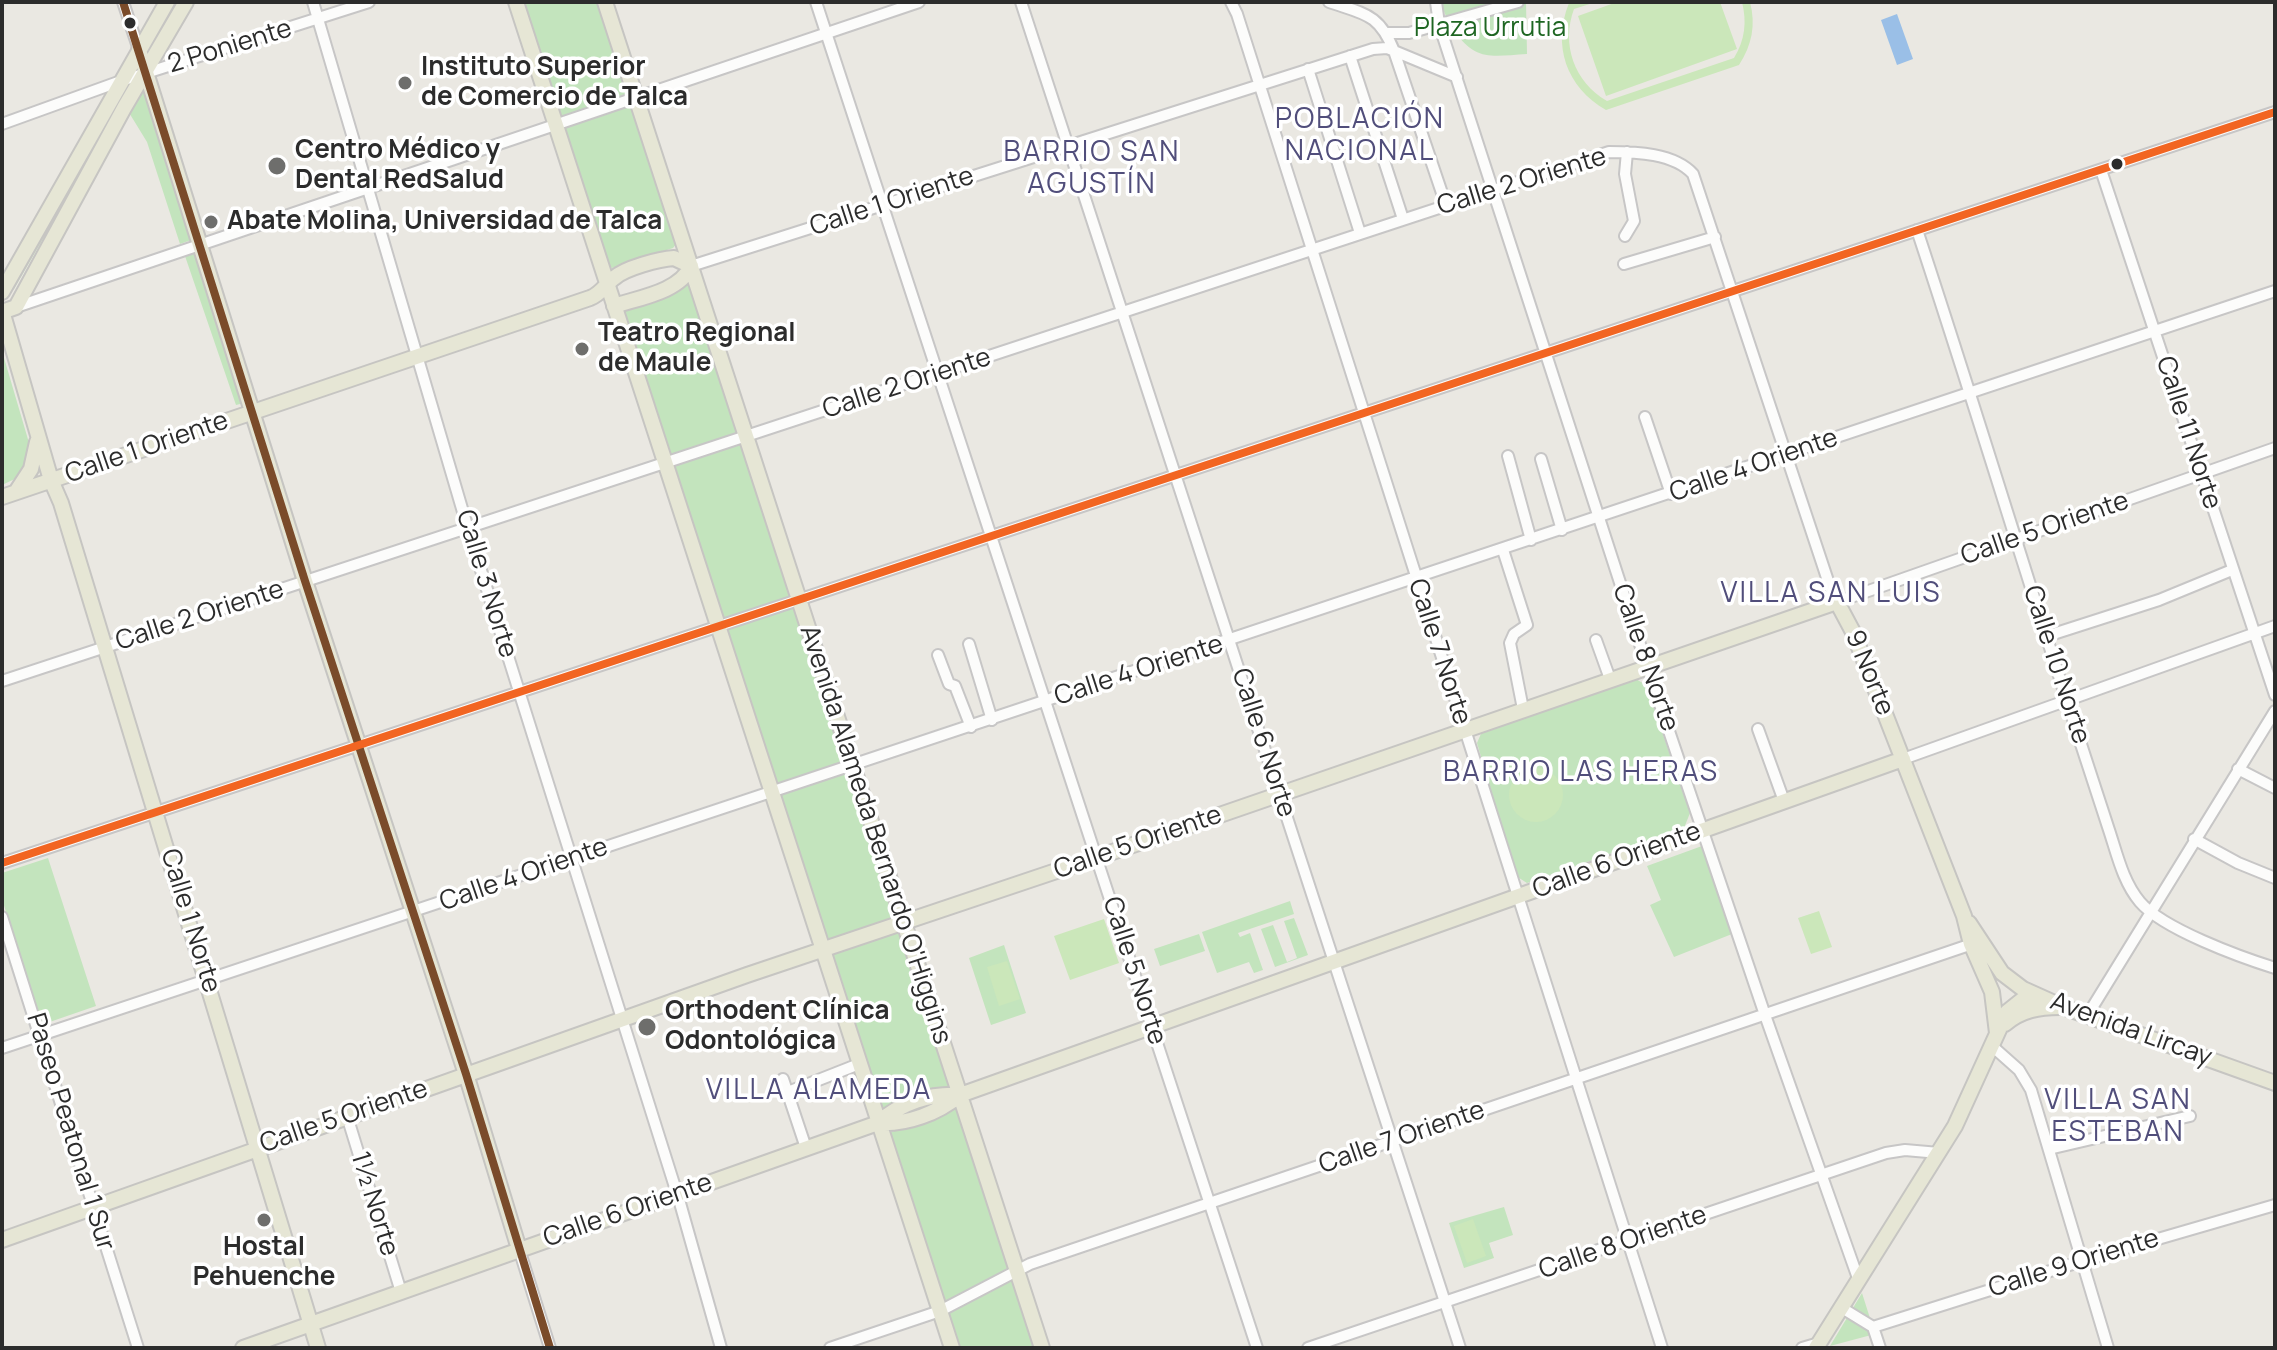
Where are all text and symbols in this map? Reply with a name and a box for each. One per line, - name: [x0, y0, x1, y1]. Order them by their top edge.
- street label: 2 Poniente: [164, 13, 296, 81]
- park label: Plaza Urrutia: [1414, 13, 1566, 45]
- unlabelled marker: [122, 15, 138, 31]
- place label: Instituto Superior de Comercio de Talca: [421, 52, 688, 114]
- marker: Instituto Superior de Comercio de Talca: [396, 74, 414, 92]
- district label: POBLACIÓN NACIONAL: [1275, 103, 1445, 169]
- place label: Centro Médico y Dental RedSalud: [295, 135, 504, 196]
- district label: BARRIO SAN AGUSTÍN: [1004, 136, 1180, 202]
- street label: Calle 2 Oriente: [1434, 141, 1610, 223]
- marker: Centro Médico y Dental RedSalud: [266, 155, 288, 177]
- unlabelled marker: [2109, 156, 2125, 172]
- street label: Calle 1 Oriente: [806, 161, 978, 243]
- place label: Abate Molina, Universidad de Talca: [227, 206, 662, 238]
- marker: Abate Molina, Universidad de Talca: [202, 213, 220, 231]
- place label: Teatro Regional de Maule: [598, 318, 795, 380]
- marker: Teatro Regional de Maule: [573, 340, 591, 358]
- street label: Calle 2 Oriente: [819, 342, 995, 426]
- street label: Calle 11 Norte: [2149, 353, 2227, 513]
- street label: Calle 1 Oriente: [61, 405, 233, 491]
- street label: Calle 4 Oriente: [1666, 423, 1842, 509]
- street label: Calle 5 Oriente: [1957, 486, 2133, 572]
- street label: Calle 3 Norte: [449, 506, 523, 662]
- street label: Calle 2 Oriente: [112, 574, 288, 658]
- street label: Calle 7 Norte: [1401, 575, 1477, 729]
- district label: VILLA SAN LUIS: [1721, 577, 1941, 611]
- street label: Calle 8 Norte: [1605, 580, 1685, 736]
- street label: Calle 10 Norte: [2016, 582, 2096, 748]
- street label: Avenida Alameda Bernardo O'Higgins: [792, 622, 958, 1048]
- street label: 9 Norte: [1838, 626, 1900, 720]
- street label: Calle 4 Oriente: [1051, 629, 1227, 713]
- street label: Calle 6 Norte: [1224, 665, 1302, 821]
- district label: BARRIO LAS HERAS: [1443, 756, 1719, 790]
- street label: Calle 5 Oriente: [1050, 800, 1226, 886]
- street label: Calle 6 Oriente: [1529, 816, 1705, 906]
- street label: Calle 4 Oriente: [436, 832, 612, 918]
- street label: Calle 1 Norte: [153, 845, 227, 997]
- street label: Calle 5 Norte: [1095, 893, 1173, 1049]
- street label: Avenida Lircay: [2046, 986, 2216, 1074]
- place label: Orthodent Clínica Odontológica: [665, 996, 890, 1058]
- street label: Paseo Peatonal 1 Sur: [19, 1010, 121, 1254]
- marker: Orthodent Clínica Odontológica: [636, 1016, 658, 1038]
- street label: Calle 5 Oriente: [256, 1074, 432, 1160]
- district label: VILLA ALAMEDA: [706, 1074, 932, 1108]
- district label: VILLA SAN ESTEBAN: [2044, 1084, 2192, 1150]
- street label: Calle 7 Oriente: [1315, 1095, 1489, 1181]
- street label: 1½ Norte: [343, 1148, 405, 1260]
- street label: Calle 6 Oriente: [539, 1168, 717, 1254]
- street label: Calle 8 Oriente: [1535, 1200, 1711, 1286]
- marker: Hostal Pehuenche: [255, 1211, 273, 1229]
- street label: Calle 9 Oriente: [1985, 1223, 2163, 1305]
- place label: Hostal Pehuenche: [193, 1232, 335, 1294]

